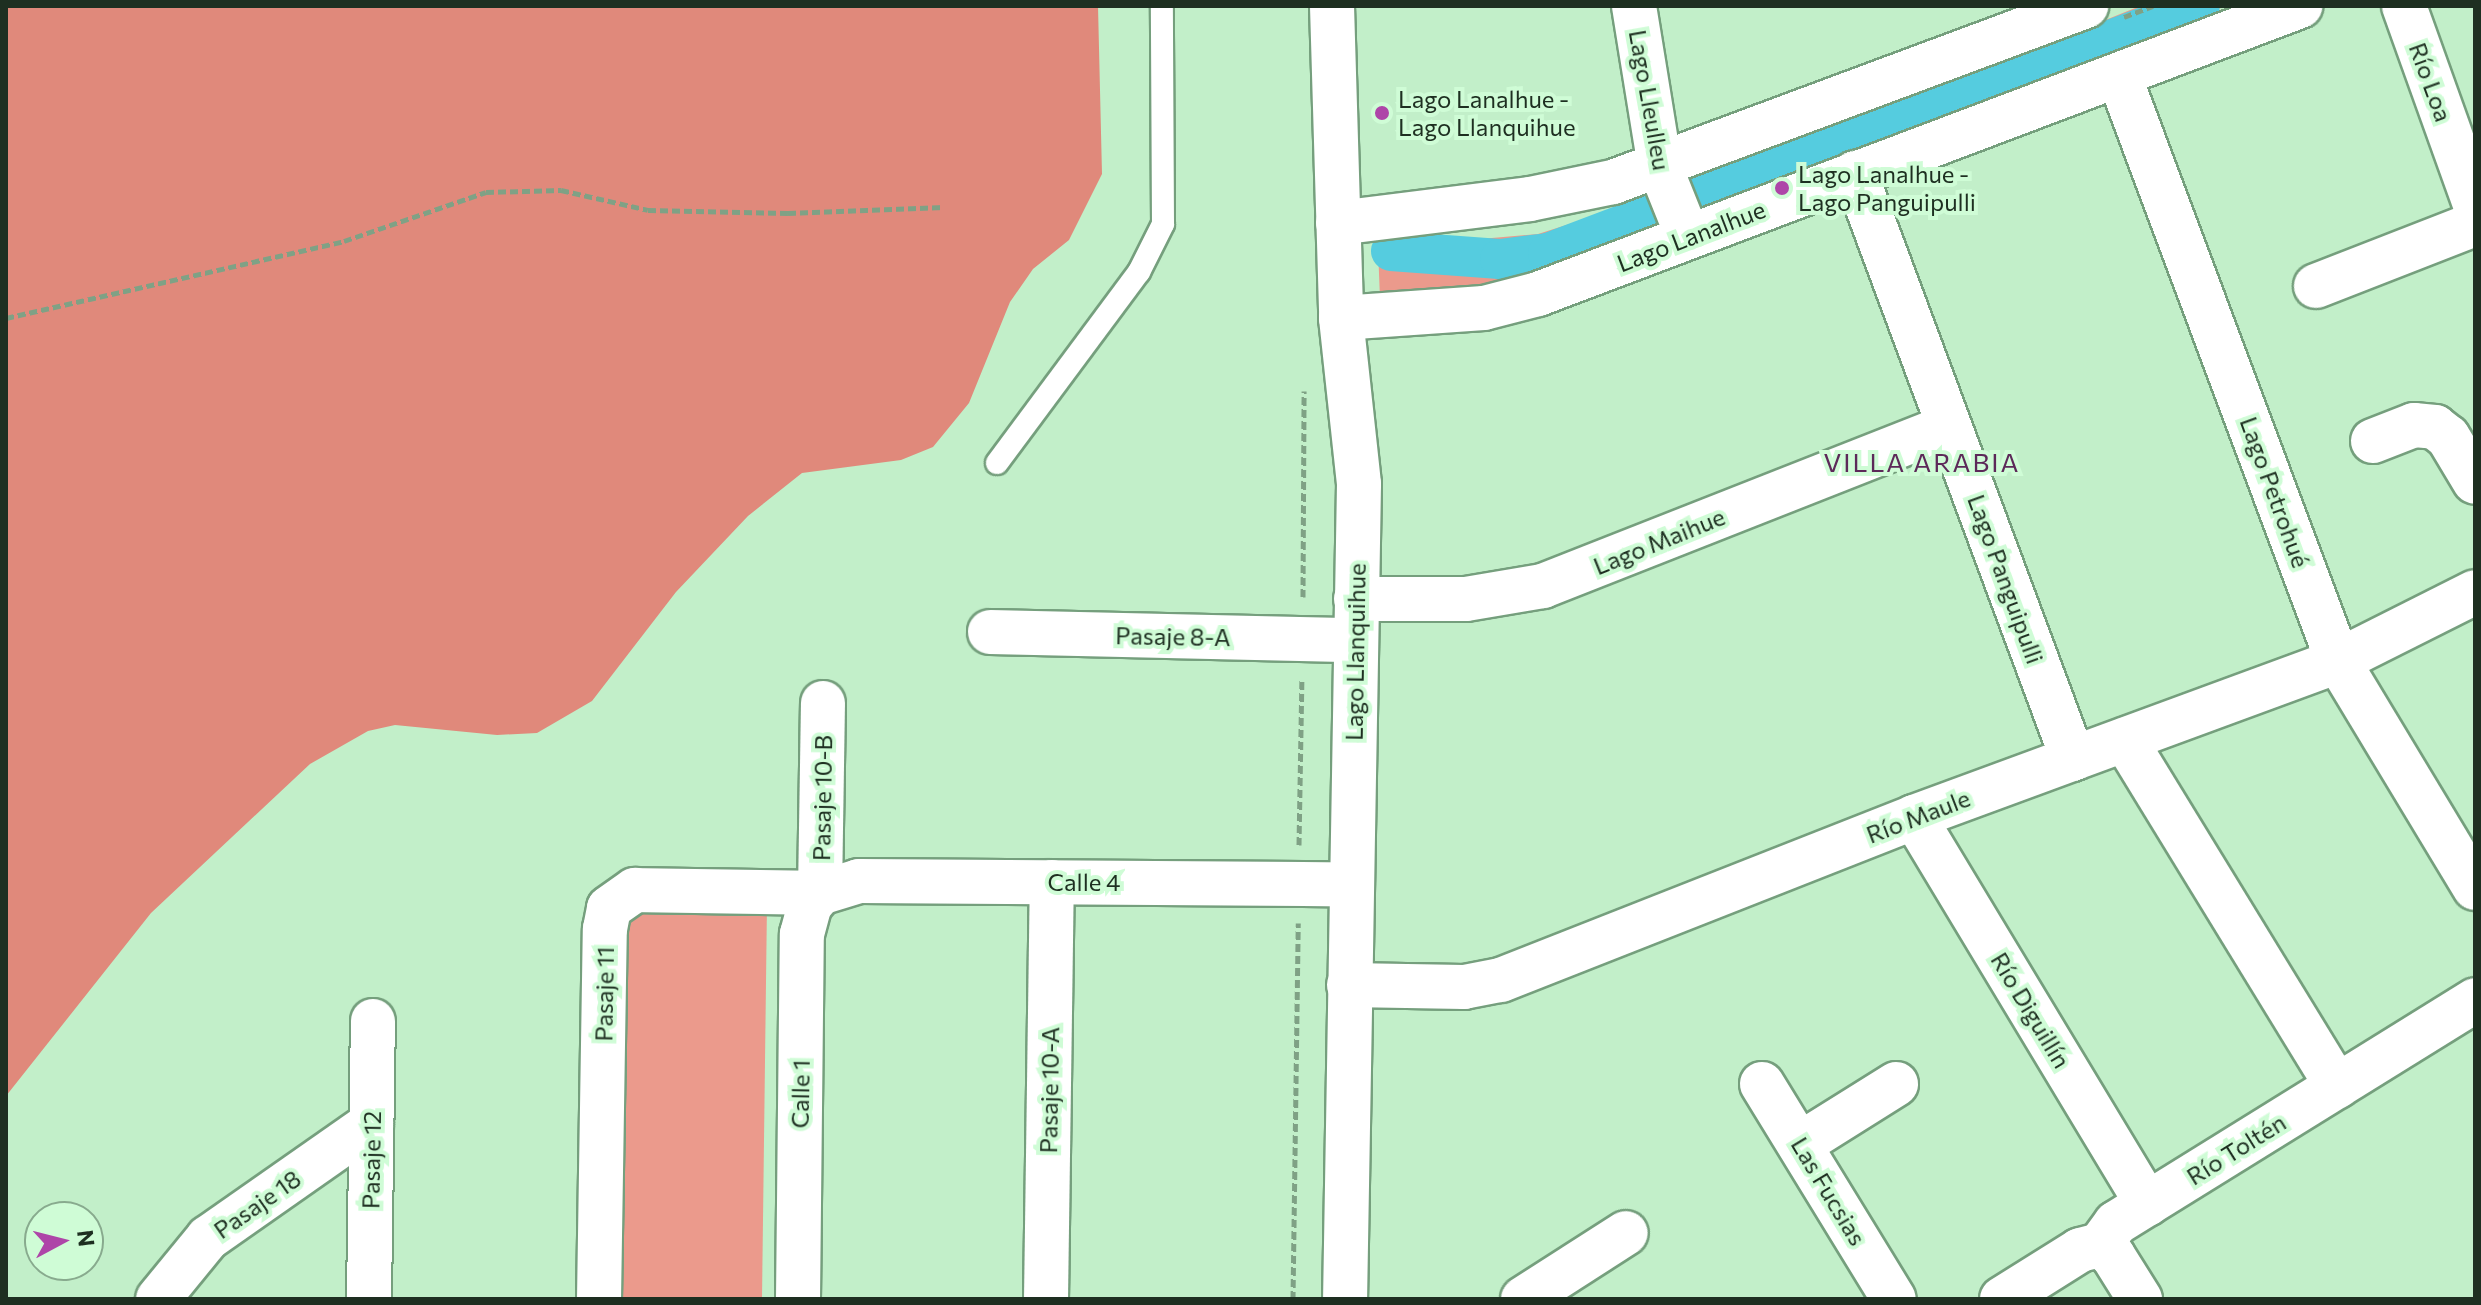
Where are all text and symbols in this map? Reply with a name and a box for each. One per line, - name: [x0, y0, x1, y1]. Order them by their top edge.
- street label: Lago Lleulleu: [1623, 28, 1677, 172]
- street label: Río Loa: [2403, 39, 2459, 125]
- place label: Lago Lanalhue - Lago Llanquihue: [1398, 85, 1576, 141]
- marker: Lago Lanalhue - Lago Llanquihue: [1373, 104, 1391, 122]
- place label: Lago Lanalhue - Lago Panguipulli: [1798, 160, 1976, 216]
- marker: Lago Lanalhue - Lago Panguipulli: [1773, 179, 1791, 197]
- street label: Lago Lanalhue: [1613, 195, 1769, 277]
- street label: Lago Petrohué: [2234, 413, 2316, 571]
- district label: VILLA ARABIA: [1823, 446, 2021, 478]
- street label: Lago Panguipulli: [1962, 490, 2050, 668]
- street label: Lago Maihue: [1589, 502, 1729, 580]
- street label: Lago Llanquihue: [1339, 563, 1371, 741]
- street label: Pasaje 8-A: [1115, 621, 1231, 651]
- street label: Pasaje 10-B: [807, 735, 837, 861]
- street label: Río Maule: [1862, 783, 1974, 849]
- street label: Calle 4: [1048, 868, 1120, 896]
- street label: Pasaje 11: [589, 946, 619, 1042]
- street label: Río Diguillín: [1985, 947, 2077, 1073]
- street label: Pasaje 10-A: [1033, 1026, 1065, 1154]
- street label: Calle 1: [785, 1059, 815, 1129]
- street label: Río Toltén: [2181, 1107, 2291, 1191]
- street label: Pasaje 12: [356, 1111, 386, 1209]
- street label: Las Fucsias: [1785, 1132, 1873, 1250]
- street label: Pasaje 18: [208, 1164, 306, 1244]
- north arrow: [24, 1201, 104, 1281]
- text: N: [72, 1228, 101, 1248]

